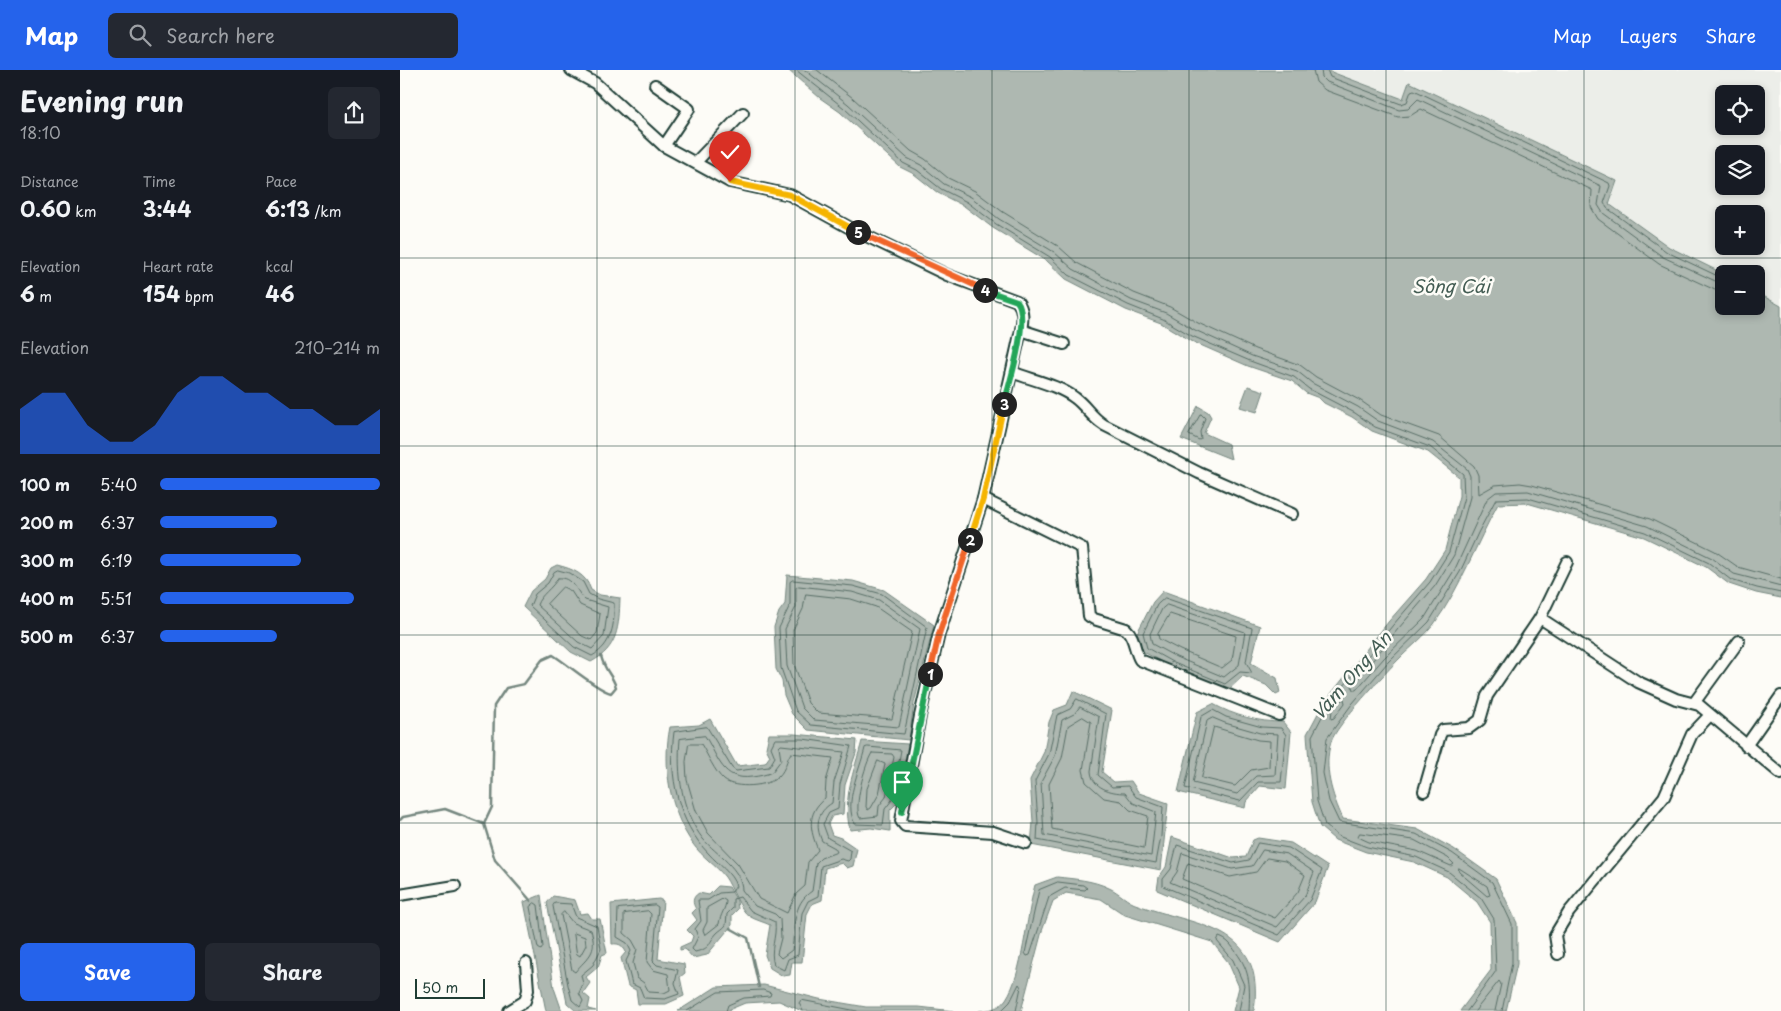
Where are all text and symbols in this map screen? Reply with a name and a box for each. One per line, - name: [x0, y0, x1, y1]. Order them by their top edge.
- search box: [108, 13, 458, 58]
- text: Map: [25, 17, 78, 53]
- icon: search: [126, 21, 154, 49]
- text: Search here: [166, 21, 275, 49]
- text: Map: [1553, 22, 1592, 49]
- text: Layers: [1620, 22, 1677, 49]
- text: Share: [1705, 22, 1756, 49]
- text: Evening run: [20, 79, 184, 122]
- map controls: [1715, 85, 1765, 315]
- button: locate: [1715, 85, 1765, 135]
- button: share: [328, 87, 380, 139]
- text: 18:10: [20, 120, 61, 144]
- pin: [709, 131, 751, 182]
- icon: check: [716, 138, 744, 166]
- button: layers: [1715, 145, 1765, 195]
- text: Distance: [20, 171, 79, 192]
- text: Time: [143, 171, 176, 192]
- text: Pace: [265, 171, 297, 192]
- text: 0.60: [20, 192, 71, 224]
- text: 3:44: [143, 192, 191, 224]
- text: 6:13: [265, 192, 310, 224]
- text: km: [71, 201, 96, 222]
- text: /km: [310, 201, 341, 222]
- button: +: [1715, 205, 1765, 255]
- pin: 5: [846, 220, 870, 244]
- text: 5: [854, 222, 863, 243]
- text: Elevation: [20, 256, 80, 277]
- text: Heart rate: [143, 256, 213, 277]
- text: kcal: [265, 256, 293, 277]
- button: −: [1715, 265, 1765, 315]
- water label: Sông Cái: [1412, 272, 1493, 299]
- text: 6: [20, 277, 35, 309]
- text: 154: [143, 277, 180, 309]
- text: 46: [265, 277, 295, 309]
- pin: 4: [972, 278, 998, 302]
- text: 4: [981, 280, 990, 301]
- text: m: [35, 286, 52, 307]
- text: bpm: [180, 286, 214, 307]
- text: Elevation: [20, 335, 89, 359]
- text: 210–214 m: [294, 335, 380, 359]
- pin: 3: [992, 392, 1016, 416]
- text: 3: [1000, 394, 1009, 415]
- text: 100 m: [20, 472, 70, 496]
- text: 5:40: [100, 472, 137, 496]
- text: 200 m: [20, 510, 74, 534]
- text: 6:37: [100, 510, 135, 534]
- pin: 2: [958, 528, 982, 552]
- text: 2: [966, 530, 975, 551]
- text: 300 m: [20, 548, 74, 572]
- text: 6:19: [100, 548, 132, 572]
- text: 400 m: [20, 586, 74, 610]
- text: 5:51: [100, 586, 132, 610]
- text: 500 m: [20, 624, 73, 648]
- text: 6:37: [100, 624, 135, 648]
- water label: Vàm Ong An: [1305, 624, 1398, 725]
- pin: 1: [918, 662, 942, 686]
- text: 1: [927, 664, 934, 685]
- pin: [881, 761, 923, 812]
- icon: arrive: [888, 768, 916, 796]
- button: Save: [20, 943, 195, 1001]
- button: Share: [205, 943, 380, 1001]
- scale bar: [415, 976, 485, 999]
- text: 50 m: [422, 977, 458, 998]

